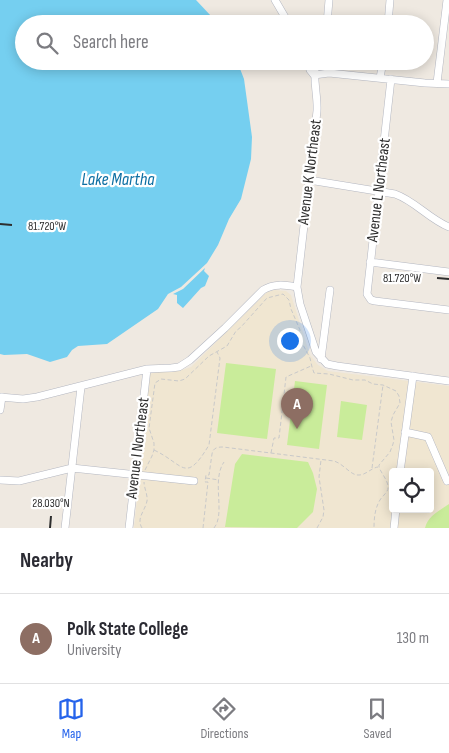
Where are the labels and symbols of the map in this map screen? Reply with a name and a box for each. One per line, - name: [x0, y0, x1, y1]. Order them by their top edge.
- street label: Avenue K Northeast: [294, 118, 326, 227]
- street label: Avenue L Northeast: [363, 137, 395, 244]
- water label: Lake Martha: [81, 169, 155, 190]
- text: 81.720°W: [28, 219, 66, 234]
- text: 81.720°W: [383, 271, 421, 286]
- your location: [277, 328, 303, 354]
- pin: A: [281, 388, 313, 429]
- street label: Avenue I Northeast: [122, 396, 154, 501]
- text: 28.030°N: [32, 496, 70, 511]

